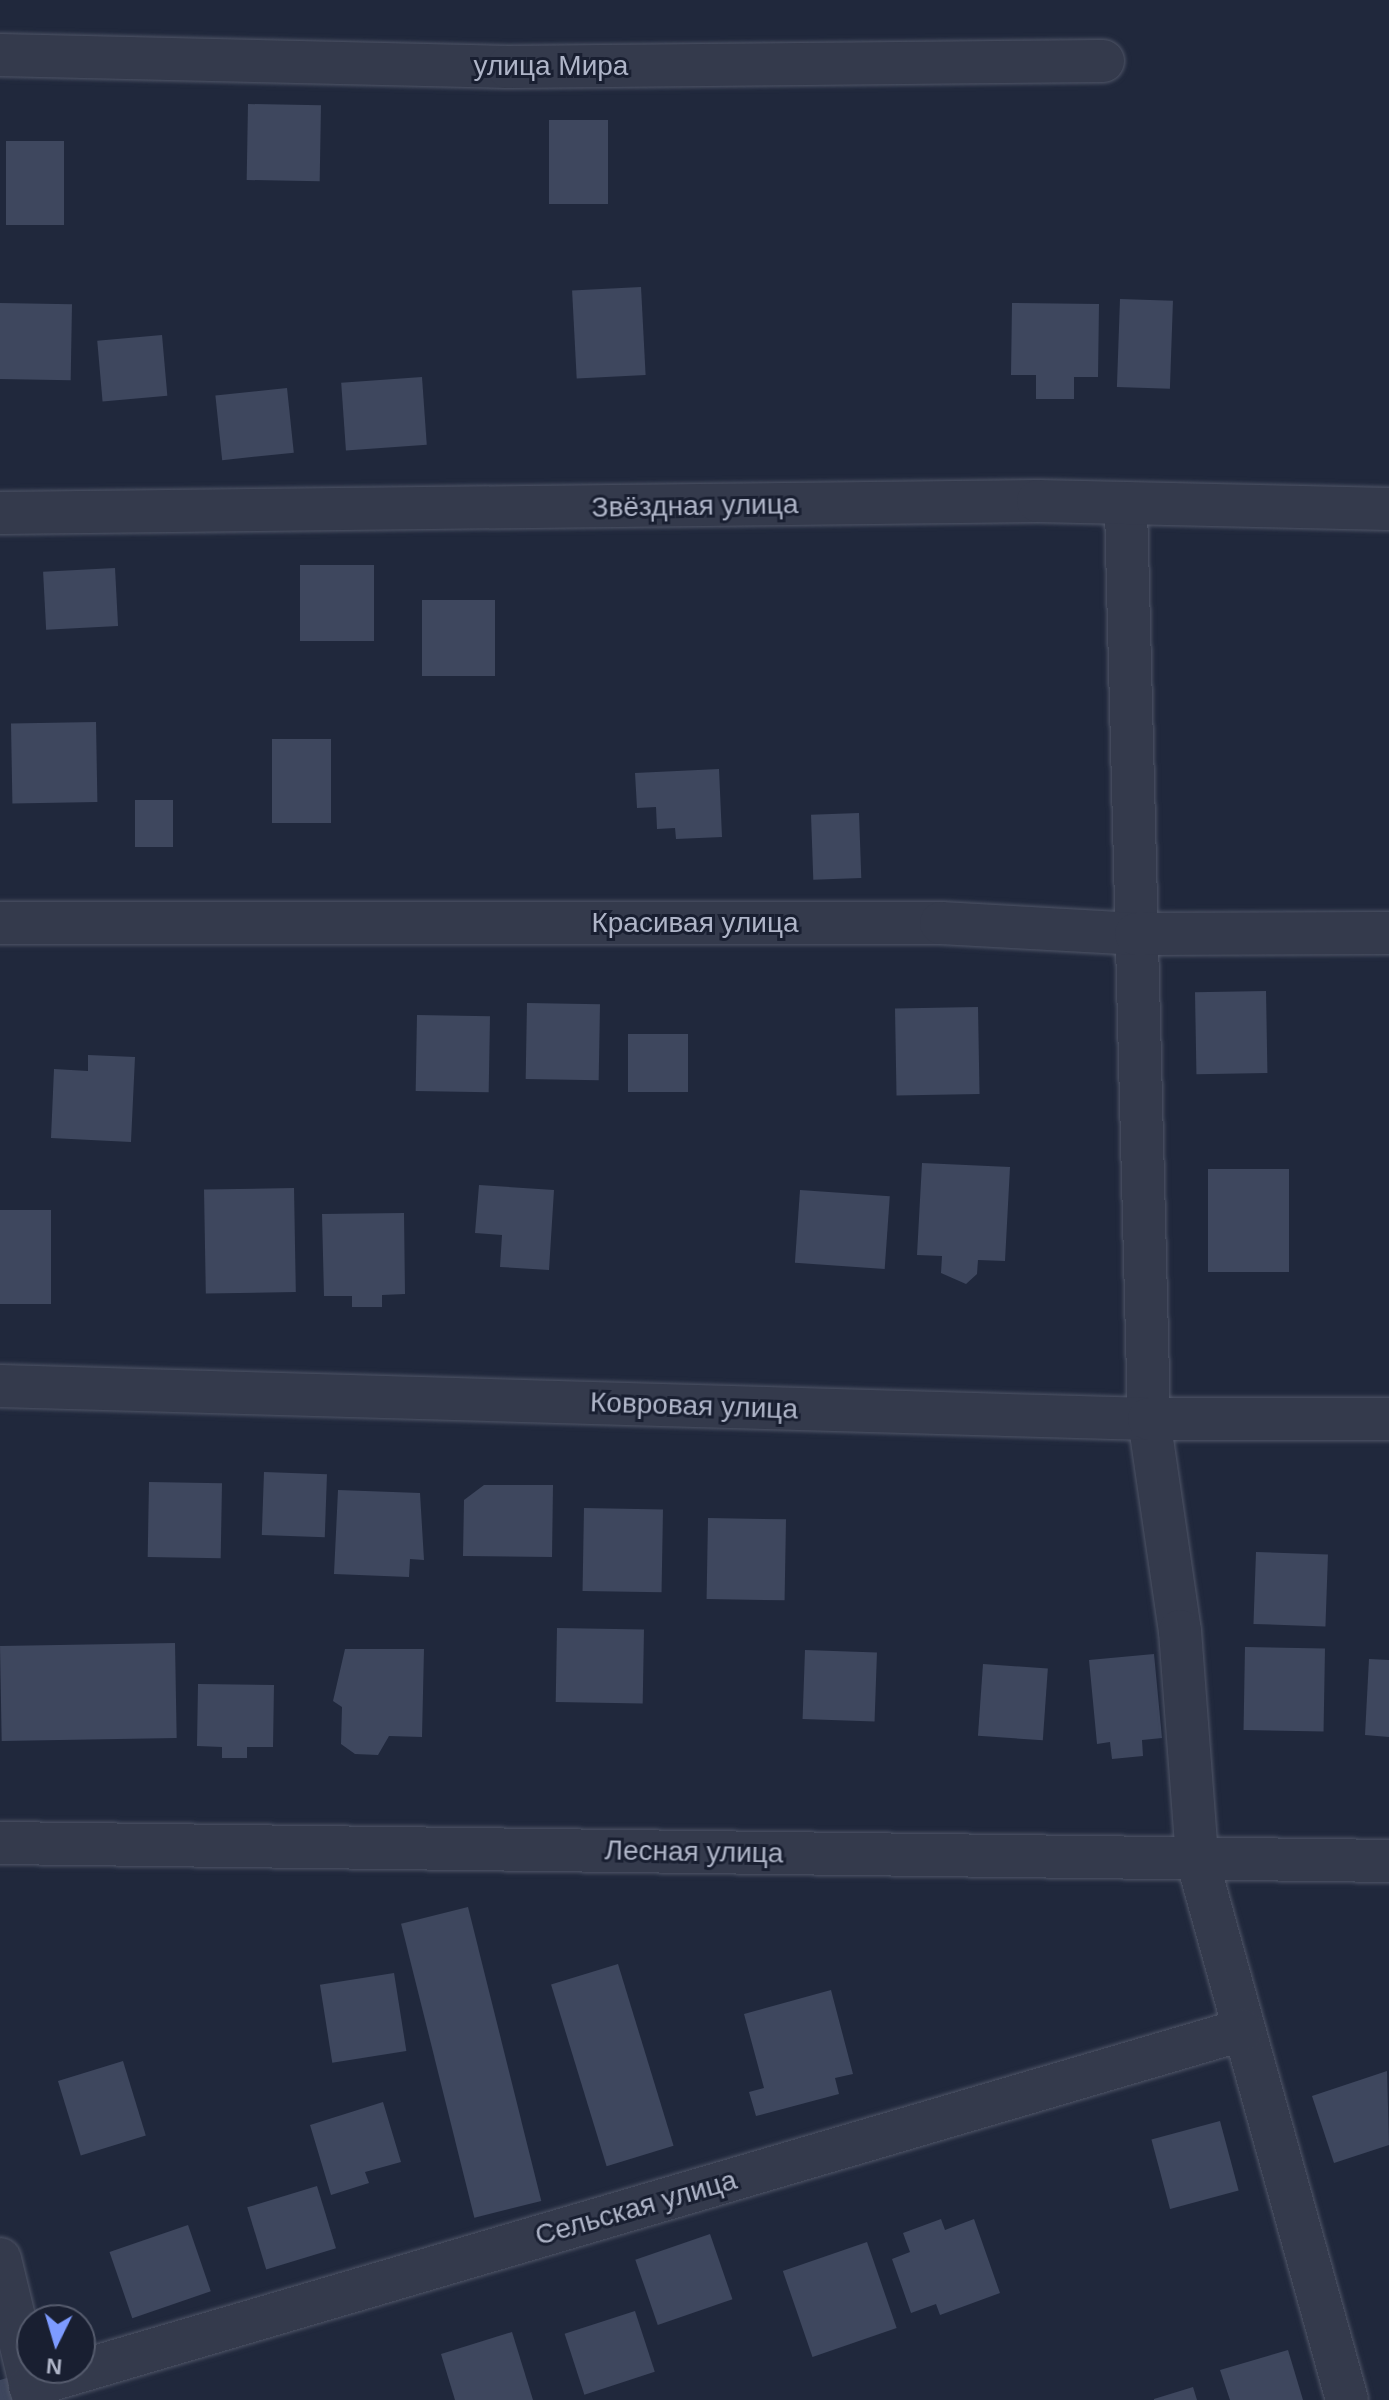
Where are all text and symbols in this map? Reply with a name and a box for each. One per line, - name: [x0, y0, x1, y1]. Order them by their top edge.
- street label: улица Мира: [474, 49, 628, 83]
- street label: Звёздная улица: [591, 487, 799, 525]
- street label: Красивая улица: [591, 906, 799, 940]
- street label: Ковровая улица: [590, 1386, 798, 1426]
- street label: Лесная улица: [604, 1834, 784, 1870]
- street label: Сельская улица: [531, 2163, 741, 2253]
- north arrow: [16, 2304, 96, 2384]
- text: N: [45, 2353, 63, 2380]

